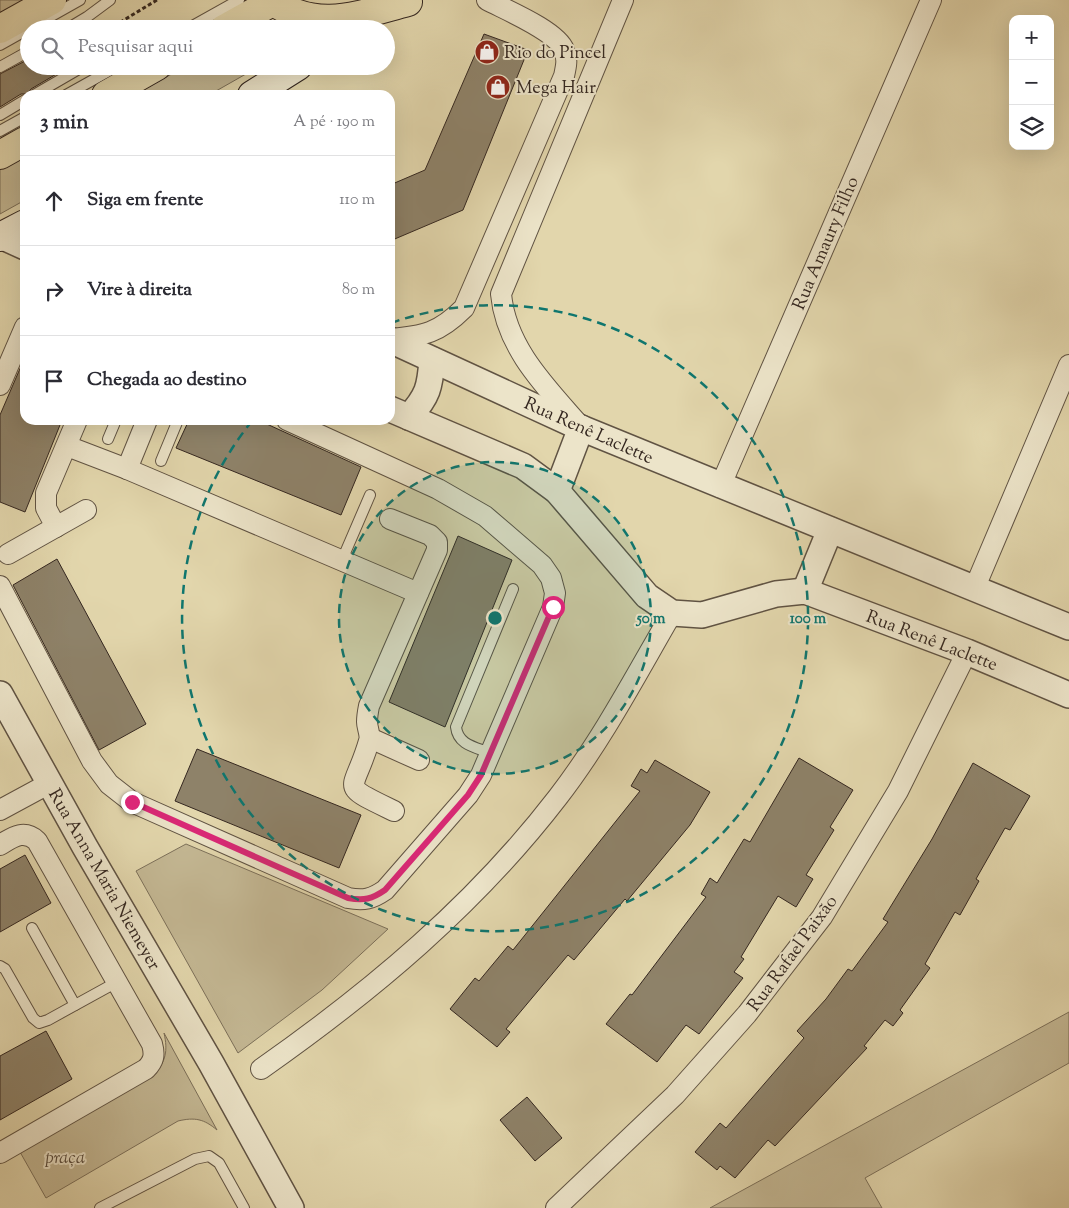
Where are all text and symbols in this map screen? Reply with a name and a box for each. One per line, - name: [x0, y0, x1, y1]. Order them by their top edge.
- map controls: [1009, 15, 1054, 150]
- button: +: [1009, 15, 1054, 60]
- search box: [20, 20, 395, 75]
- icon: search: [38, 34, 66, 62]
- text: Pesquisar aqui: [78, 34, 193, 61]
- shop icon: Rio do Pincel: [474, 39, 500, 65]
- place label: Rio do Pincel: [504, 41, 606, 67]
- button: −: [1009, 60, 1054, 105]
- shop icon: Mega Hair: [485, 74, 511, 100]
- place label: Mega Hair: [516, 76, 596, 102]
- button: layers: [1009, 105, 1054, 150]
- text: 3 min: [40, 108, 89, 138]
- text: A pé · 190 m: [293, 111, 375, 134]
- street label: Rua Amaury Filho: [787, 173, 867, 314]
- icon: ahead: [40, 187, 68, 215]
- text: Siga em frente: [87, 187, 203, 214]
- text: 110 m: [339, 189, 375, 212]
- icon: right: [40, 277, 68, 305]
- text: Vire à direita: [87, 277, 192, 304]
- text: 80 m: [342, 279, 375, 302]
- icon: arrive: [40, 367, 68, 395]
- text: Chegada ao destino: [87, 367, 247, 394]
- street label: Rua Renê Laclette: [519, 392, 657, 472]
- route start: [542, 596, 565, 619]
- street label: Rua Renê Laclette: [862, 605, 1001, 679]
- centre of rings: [486, 609, 504, 627]
- text: 50 m: [636, 609, 666, 630]
- text: 100 m: [790, 609, 827, 630]
- street label: Rua Anna Maria Niemeyer: [41, 784, 166, 976]
- route end: [121, 791, 144, 814]
- street label: Rua Rafael Paixão: [742, 890, 845, 1018]
- park label: praça: [45, 1146, 85, 1172]

